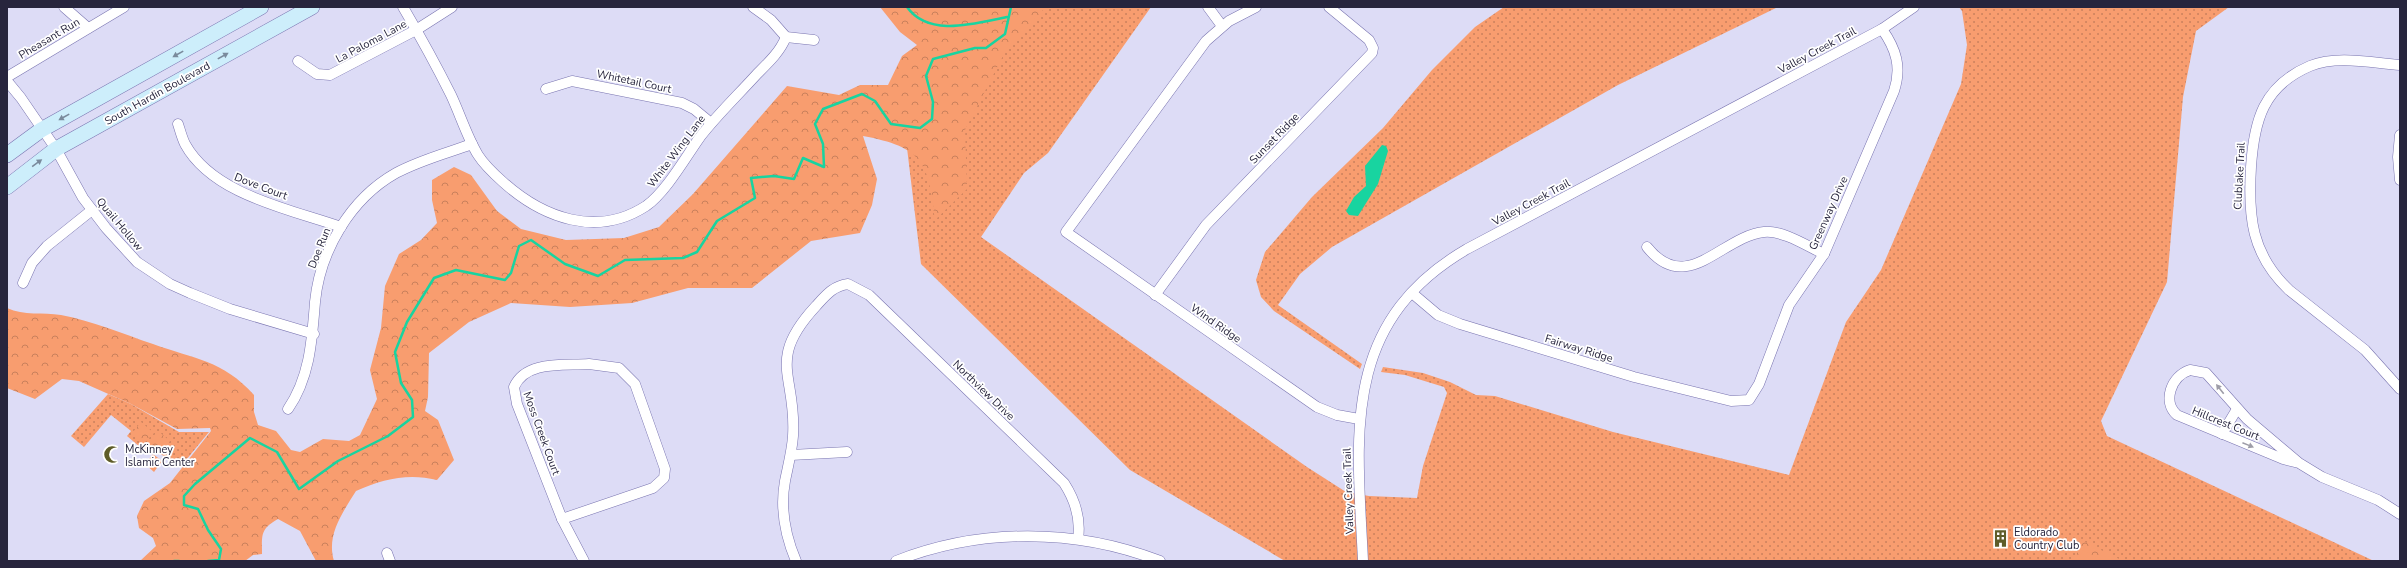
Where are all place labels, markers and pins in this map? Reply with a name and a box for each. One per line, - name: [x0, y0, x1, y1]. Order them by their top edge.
- place label: McKinney Islamic Center: [125, 442, 195, 470]
- mosque icon: McKinney Islamic Center: [102, 445, 122, 465]
- place label: Eldorado Country Club: [2014, 525, 2079, 553]
- building icon: Eldorado Country Club: [1991, 528, 2011, 548]

